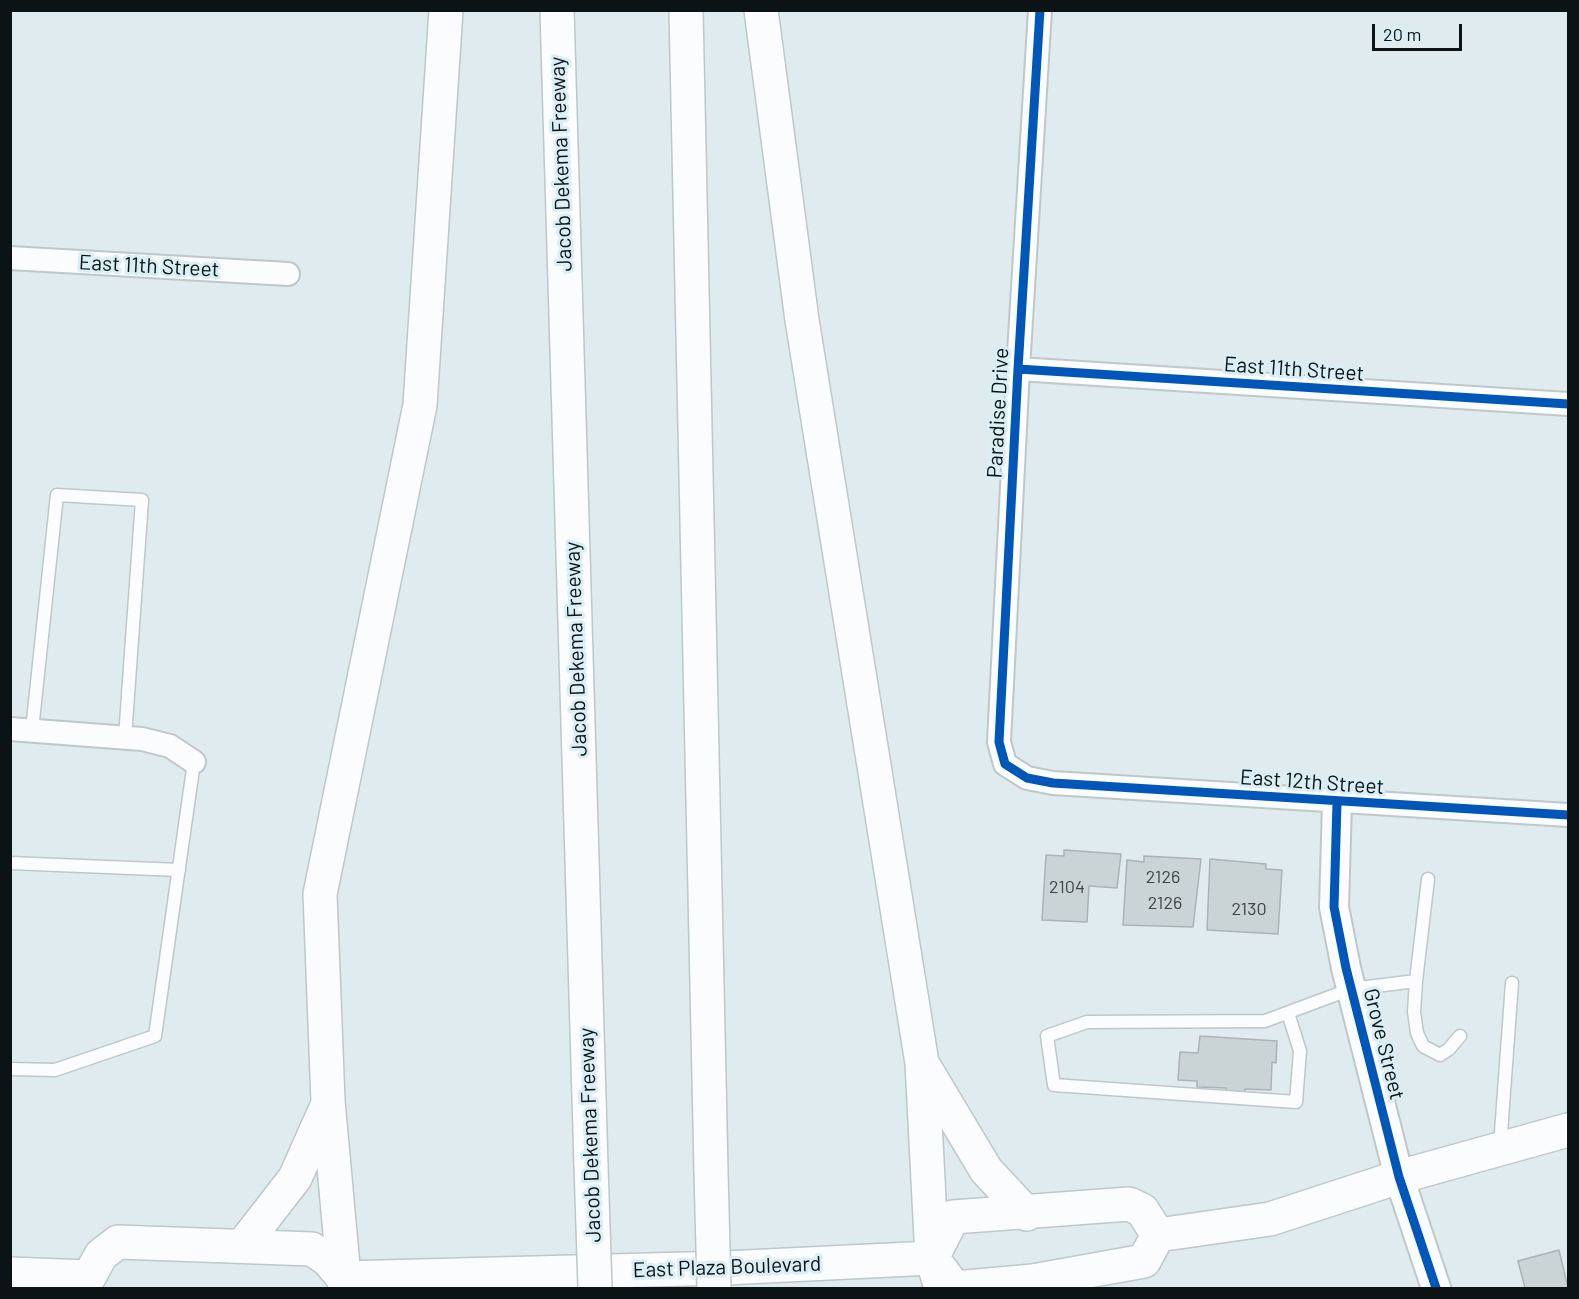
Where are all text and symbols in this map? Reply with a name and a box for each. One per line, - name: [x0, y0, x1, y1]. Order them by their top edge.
- scale bar: [1375, 12, 1465, 50]
- text: 20 m: [1383, 23, 1421, 45]
- street label: Jacob Dekema Freeway: [545, 56, 577, 272]
- street label: East 11th Street: [78, 250, 220, 282]
- street label: Paradise Drive: [982, 347, 1014, 479]
- street label: East 11th Street: [1223, 352, 1365, 386]
- street label: Jacob Dekema Freeway: [560, 541, 592, 757]
- street label: East 12th Street: [1239, 764, 1385, 800]
- house number: 2126: [1146, 866, 1180, 888]
- house number: 2104: [1049, 876, 1085, 898]
- house number: 2126: [1148, 892, 1182, 914]
- house number: 2130: [1231, 898, 1267, 920]
- street label: Grove Street: [1358, 986, 1410, 1102]
- street label: Jacob Dekema Freeway: [574, 1027, 606, 1243]
- street label: East Plaza Boulevard: [632, 1251, 822, 1283]

